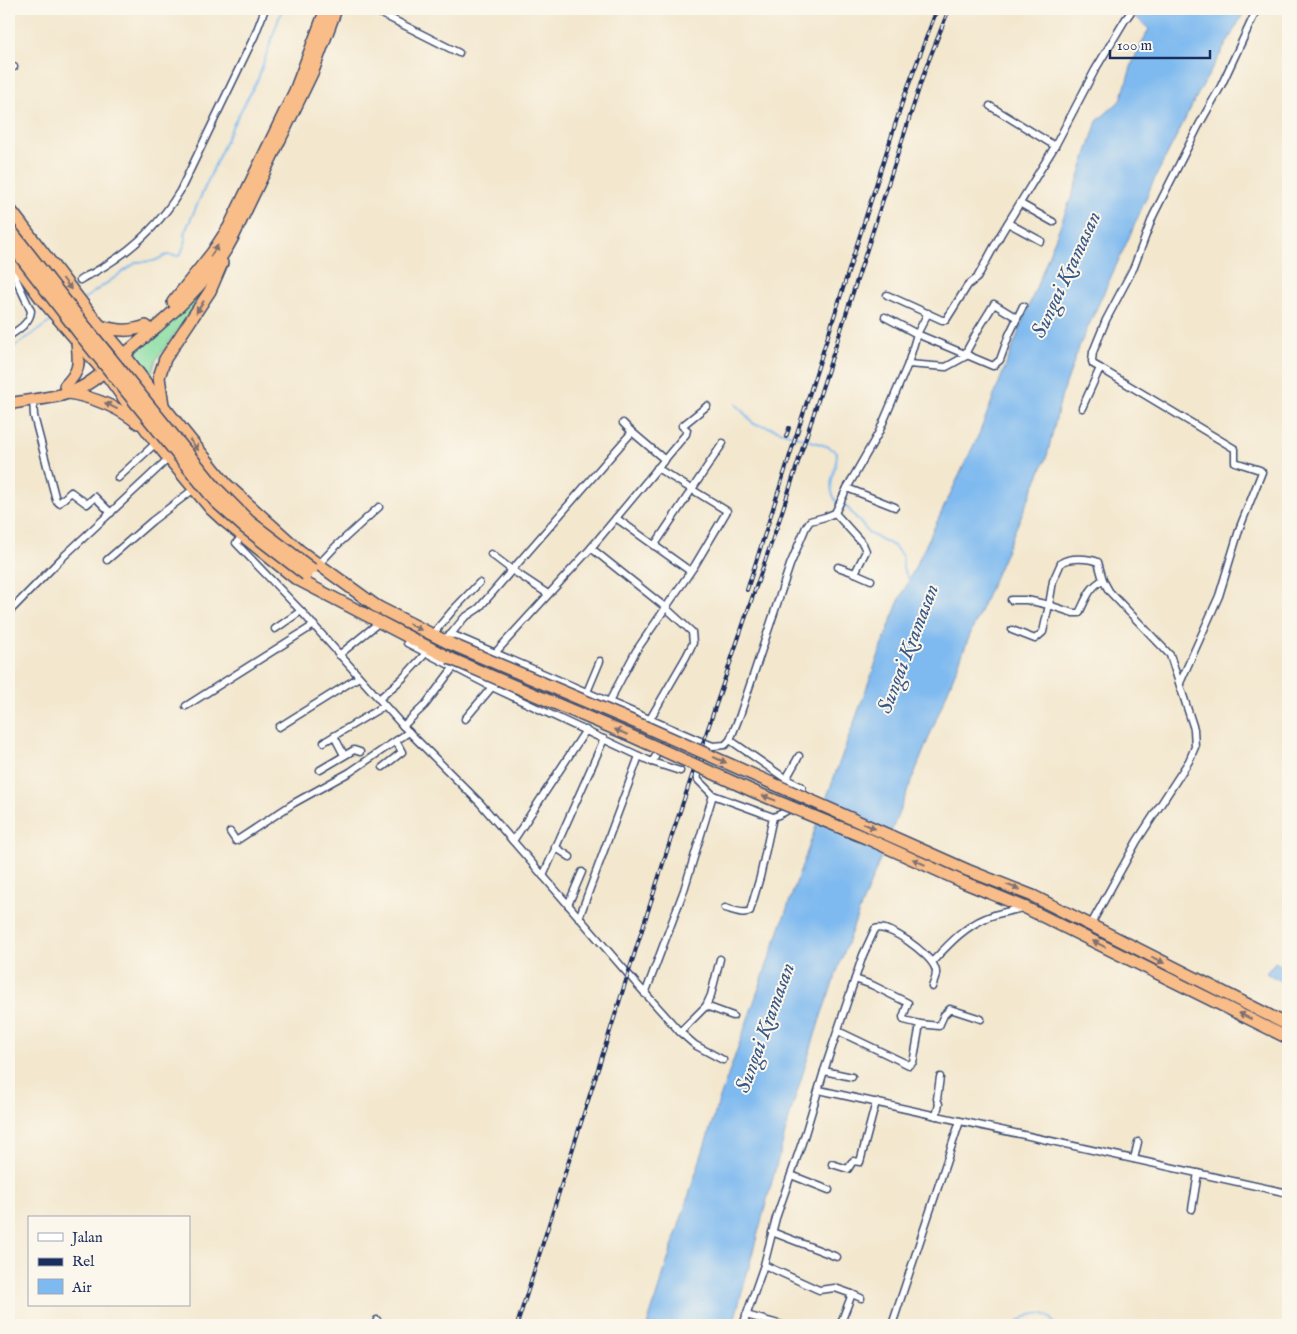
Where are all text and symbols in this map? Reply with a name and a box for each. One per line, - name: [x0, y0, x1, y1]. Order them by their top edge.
- scale bar: [1110, 28, 1210, 60]
- text: 100 m: [1117, 36, 1153, 55]
- water label: Sungai Kramasan: [1026, 207, 1108, 343]
- one-way arrow: [209, 244, 218, 257]
- one-way arrow: [62, 277, 72, 291]
- one-way arrow: [195, 300, 205, 314]
- one-way arrow: [104, 402, 118, 410]
- one-way arrow: [189, 438, 200, 451]
- water label: Sungai Kramasan: [872, 580, 946, 718]
- one-way arrow: [407, 622, 422, 631]
- one-way arrow: [614, 727, 628, 735]
- one-way arrow: [713, 757, 727, 765]
- one-way arrow: [762, 794, 777, 801]
- one-way arrow: [862, 822, 876, 830]
- one-way arrow: [912, 858, 926, 866]
- one-way arrow: [1005, 884, 1020, 891]
- one-way arrow: [1092, 940, 1106, 948]
- one-way arrow: [1151, 956, 1165, 964]
- water label: Sungai Kramasan: [730, 959, 802, 1097]
- one-way arrow: [1238, 1012, 1252, 1020]
- legend: [28, 1216, 190, 1306]
- text: Jalan: [70, 1228, 103, 1247]
- text: Rel: [72, 1252, 95, 1271]
- text: Air: [71, 1278, 92, 1297]

